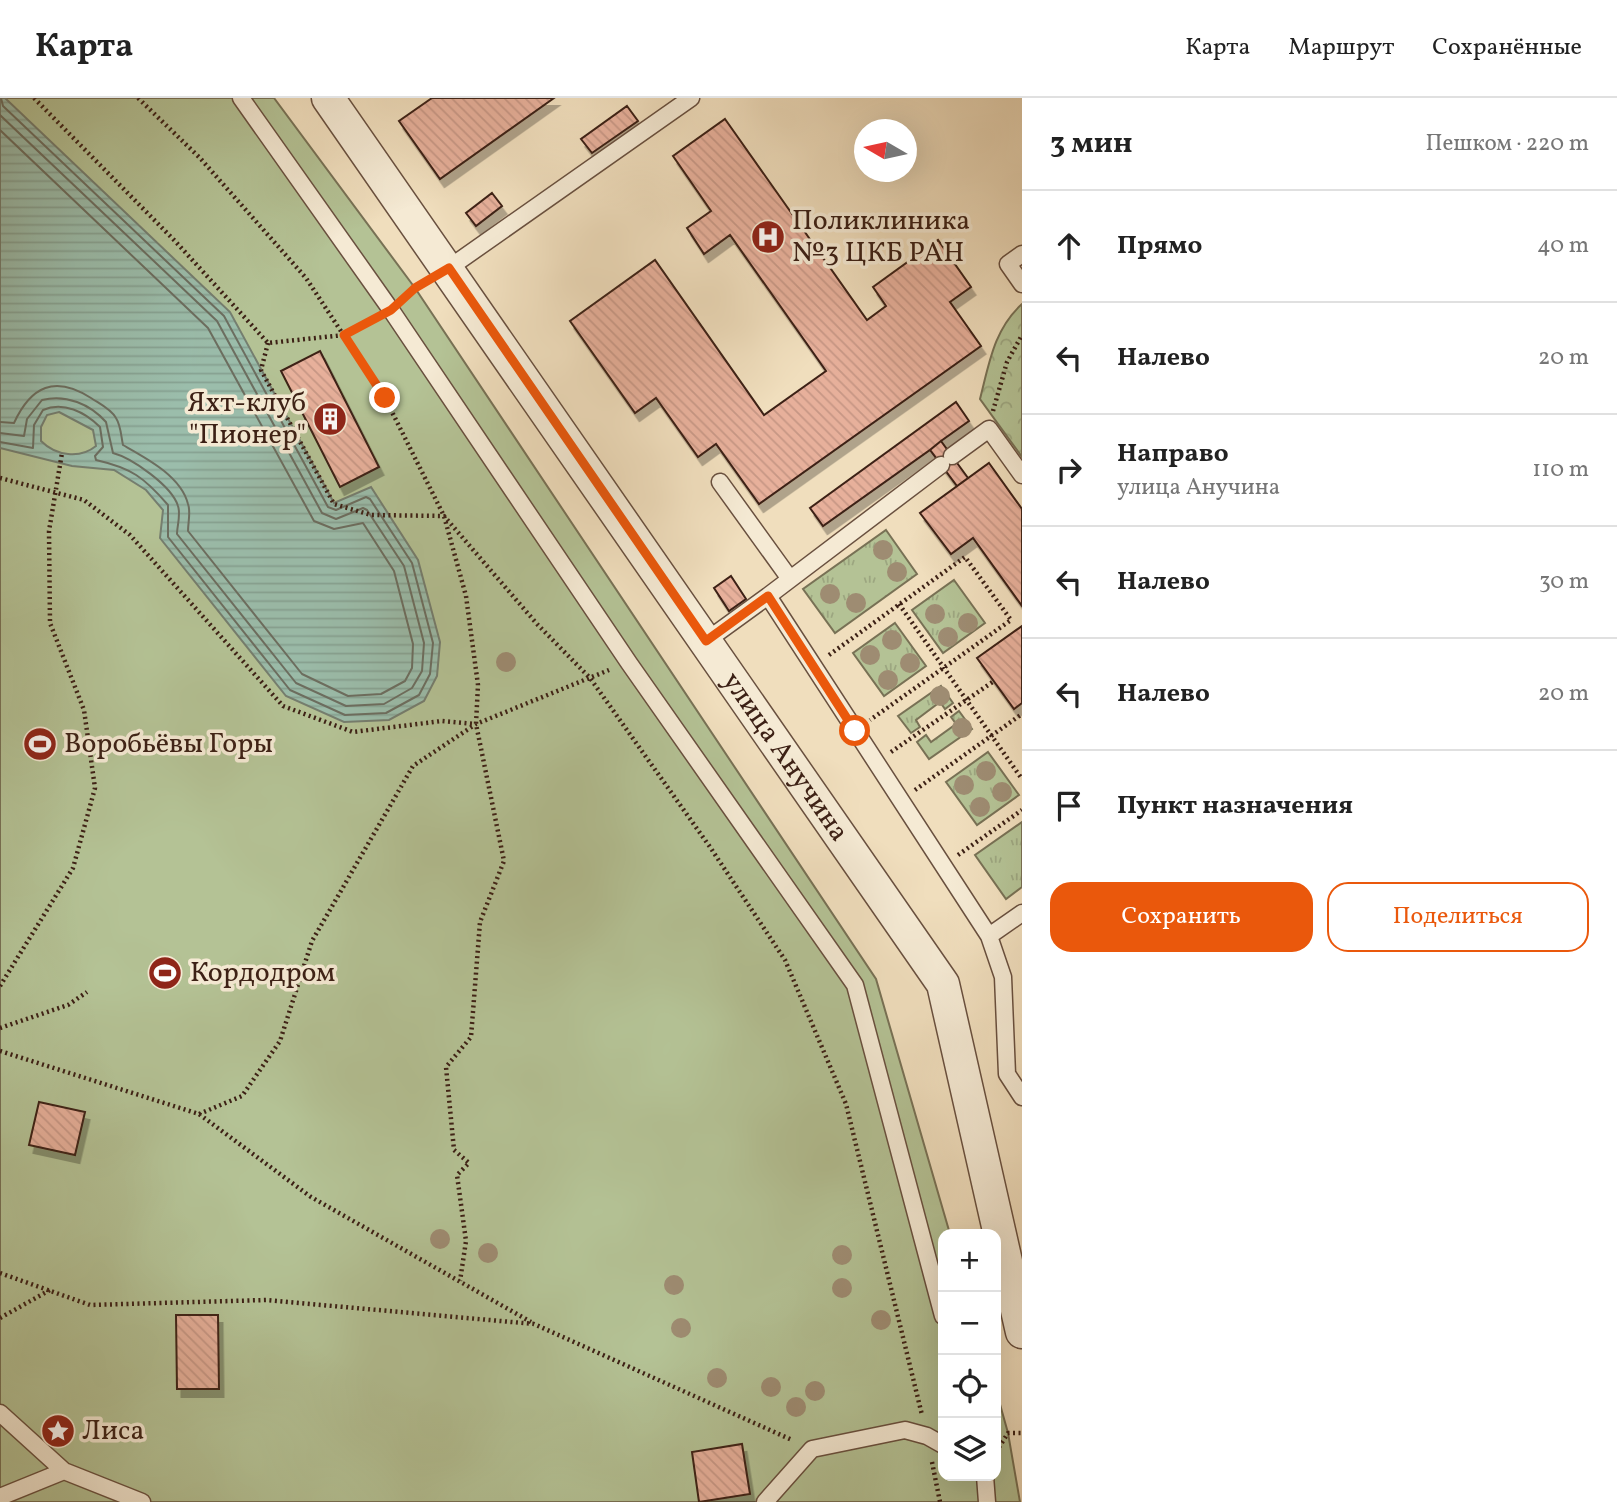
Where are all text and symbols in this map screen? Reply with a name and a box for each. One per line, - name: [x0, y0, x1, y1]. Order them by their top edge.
- text: Карта: [35, 25, 133, 71]
- text: Карта: [1185, 31, 1250, 65]
- text: Маршрут: [1288, 31, 1394, 65]
- text: Сохранённые: [1432, 31, 1582, 65]
- north arrow: [854, 119, 917, 182]
- text: 3 мин: [1050, 123, 1133, 165]
- text: Пешком · 220 m: [1425, 128, 1589, 160]
- place label: Поликлиника №3 ЦКБ РАН: [792, 202, 970, 273]
- hospital icon: Поликлиника №3 ЦКБ РАН: [749, 218, 787, 256]
- icon: ahead: [1050, 227, 1088, 265]
- text: Прямо: [1117, 228, 1202, 264]
- text: 40 m: [1537, 230, 1589, 262]
- icon: left: [1050, 339, 1088, 377]
- text: Налево: [1117, 340, 1210, 376]
- text: 20 m: [1538, 342, 1589, 374]
- route end: [369, 382, 400, 413]
- place label: Яхт-клуб "Пионер": [188, 384, 306, 455]
- building icon: Яхт-клуб "Пионер": [311, 400, 349, 438]
- text: Направо: [1117, 436, 1229, 472]
- icon: right: [1050, 451, 1088, 489]
- text: 110 m: [1532, 454, 1589, 486]
- text: улица Анучина: [1117, 472, 1280, 504]
- icon: left: [1050, 563, 1088, 601]
- text: Налево: [1117, 564, 1210, 600]
- text: 30 m: [1539, 566, 1589, 598]
- street label: улица Анучина: [713, 664, 858, 850]
- icon: left: [1050, 675, 1088, 713]
- text: Налево: [1117, 676, 1210, 712]
- text: 20 m: [1538, 678, 1589, 710]
- route start: [839, 715, 870, 746]
- sports icon: Воробьёвы Горы: [21, 725, 59, 763]
- place label: Воробьёвы Горы: [64, 725, 273, 764]
- icon: arrive: [1050, 787, 1088, 825]
- text: Пункт назначения: [1117, 788, 1353, 824]
- button: Сохранить: [1050, 882, 1313, 952]
- button: Поделиться: [1327, 882, 1589, 952]
- sports icon: Кордодром: [146, 954, 184, 992]
- place label: Кордодром: [190, 954, 335, 993]
- map controls: [938, 1229, 1001, 1481]
- button: +: [938, 1229, 1001, 1292]
- button: −: [938, 1292, 1001, 1355]
- button: locate: [938, 1355, 1001, 1418]
- place icon: Лиса: [39, 1412, 77, 1450]
- place label: Лиса: [82, 1412, 144, 1451]
- button: layers: [938, 1418, 1001, 1481]

